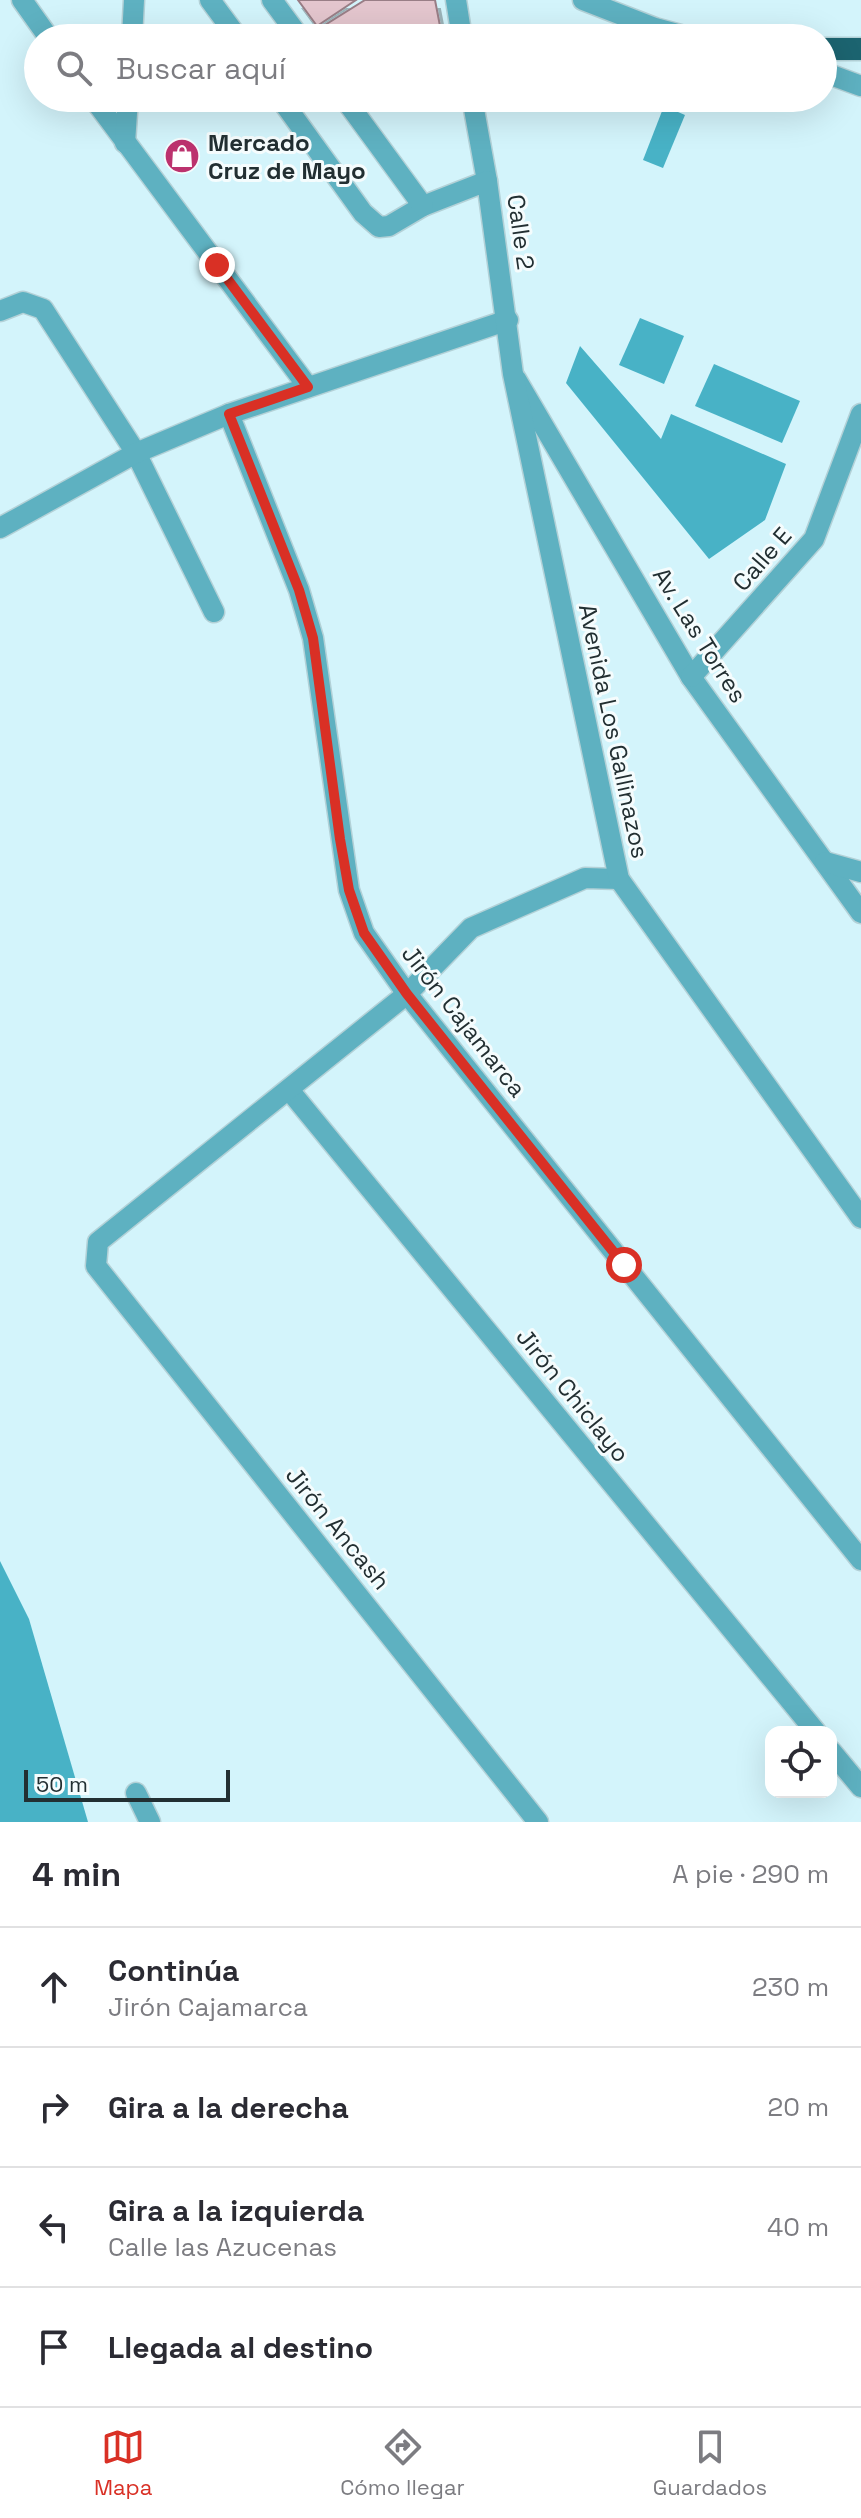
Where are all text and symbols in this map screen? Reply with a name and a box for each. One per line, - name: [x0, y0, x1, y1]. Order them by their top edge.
- search box: [24, 24, 837, 112]
- icon: search: [52, 46, 96, 90]
- text: Buscar aquí: [116, 49, 286, 88]
- place label: Mercado Cruz de Mayo: [208, 127, 366, 186]
- shop icon: Mercado Cruz de Mayo: [163, 137, 201, 175]
- street label: Calle 2: [500, 192, 542, 272]
- route end: [199, 247, 235, 283]
- street label: Calle E: [726, 521, 798, 597]
- street label: Av. Las Torres: [646, 561, 754, 709]
- street label: Avenida Los Gallinazos: [572, 601, 656, 861]
- street label: Jirón Cajamarca: [395, 939, 533, 1103]
- route start: [606, 1247, 642, 1283]
- street label: Jirón Chiclayo: [509, 1322, 637, 1468]
- street label: Jirón Ancash: [279, 1460, 397, 1596]
- map controls: [765, 1726, 837, 1798]
- button: locate: [765, 1726, 837, 1798]
- scale bar: [24, 1766, 230, 1802]
- text: 50 m: [36, 1770, 88, 1798]
- text: 4 min: [32, 1853, 121, 1896]
- text: A pie · 290 m: [672, 1857, 829, 1891]
- text: Continúa: [108, 1951, 239, 1990]
- icon: ahead: [32, 1965, 76, 2009]
- text: 230 m: [752, 1970, 829, 2004]
- text: Jirón Cajamarca: [108, 1990, 308, 2024]
- icon: right: [32, 2085, 76, 2129]
- text: Gira a la derecha: [108, 2088, 349, 2127]
- text: 20 m: [768, 2090, 829, 2124]
- text: Gira a la izquierda: [108, 2191, 364, 2230]
- icon: left: [32, 2205, 76, 2249]
- text: 40 m: [767, 2210, 829, 2244]
- text: Calle las Azucenas: [108, 2230, 337, 2264]
- icon: arrive: [32, 2325, 76, 2369]
- text: Llegada al destino: [108, 2328, 373, 2367]
- tab: Mapa: [94, 2425, 152, 2501]
- tab: Cómo llegar: [340, 2425, 465, 2501]
- tab: Guardados: [653, 2425, 767, 2501]

